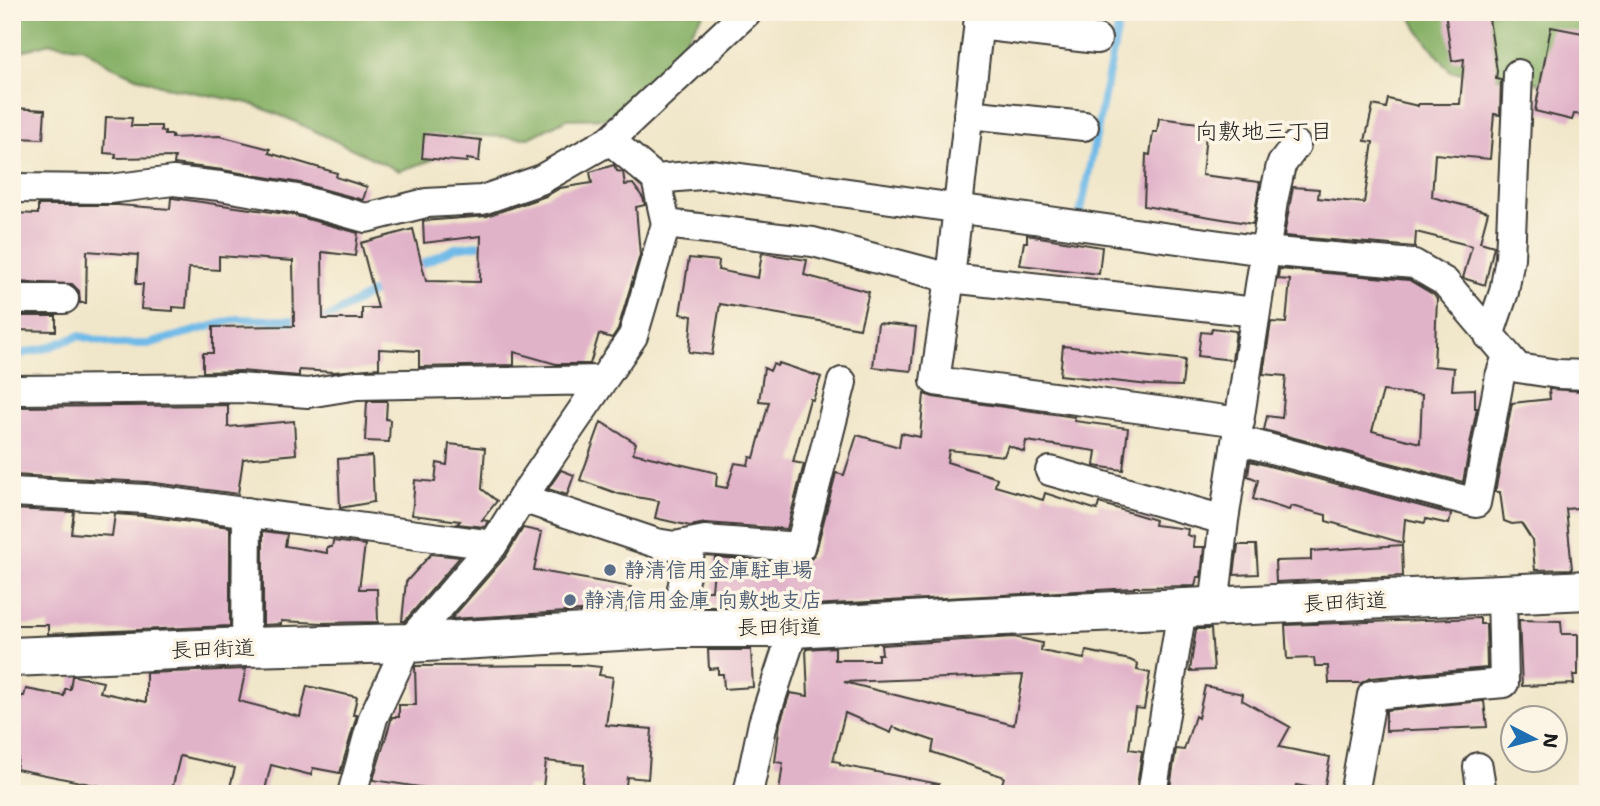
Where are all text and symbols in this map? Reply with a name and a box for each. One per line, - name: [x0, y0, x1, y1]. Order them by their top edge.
- district label: 向敷地三丁目: [1195, 116, 1333, 146]
- place label: 静清信用金庫駐車場: [624, 556, 813, 584]
- marker: 静清信用金庫駐車場: [602, 562, 618, 578]
- place label: 静清信用金庫 向敷地支店: [584, 586, 822, 614]
- street label: 長田街道: [1302, 586, 1388, 618]
- marker: 静清信用金庫 向敷地支店: [562, 592, 578, 608]
- street label: 長田街道: [737, 612, 821, 642]
- street label: 長田街道: [171, 634, 255, 664]
- north arrow: [1498, 704, 1568, 774]
- text: N: [1537, 732, 1564, 750]

